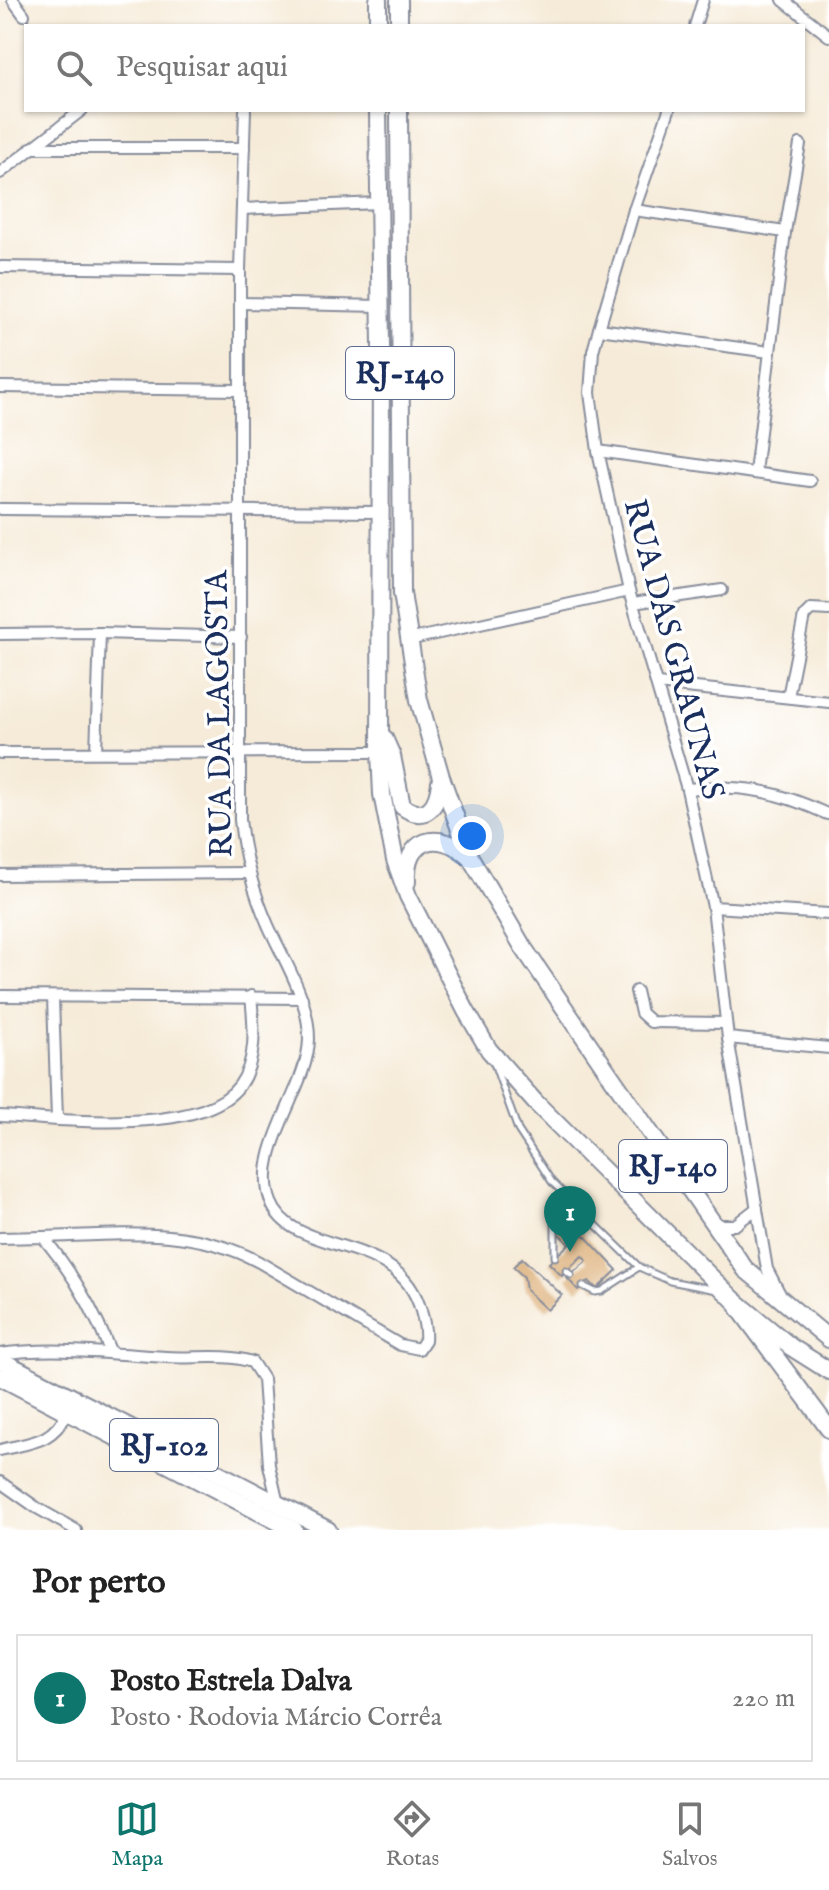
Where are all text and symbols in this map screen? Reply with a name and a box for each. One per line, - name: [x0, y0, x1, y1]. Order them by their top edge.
- search box: [24, 24, 805, 112]
- icon: search: [52, 46, 96, 90]
- text: Pesquisar aqui: [116, 49, 288, 87]
- road number: RJ-140: [346, 347, 454, 399]
- street label: RUA DAS GRAUNAS: [613, 495, 732, 804]
- street label: RUA DA LAGOSTA: [197, 569, 244, 858]
- your location: [452, 816, 492, 856]
- road number: RJ-140: [619, 1140, 727, 1192]
- pin: 1: [544, 1186, 596, 1252]
- road number: RJ-102: [110, 1419, 218, 1471]
- text: Por perto: [32, 1561, 166, 1604]
- text: Posto Estrela Dalva: [110, 1663, 352, 1701]
- text: 1: [55, 1682, 65, 1715]
- text: 220 m: [732, 1682, 795, 1715]
- text: Posto · Rodovia Márcio Corrêa: [110, 1701, 442, 1734]
- tab: Mapa: [111, 1797, 163, 1873]
- tab: Rotas: [386, 1797, 439, 1873]
- tab: Salvos: [662, 1797, 718, 1873]

